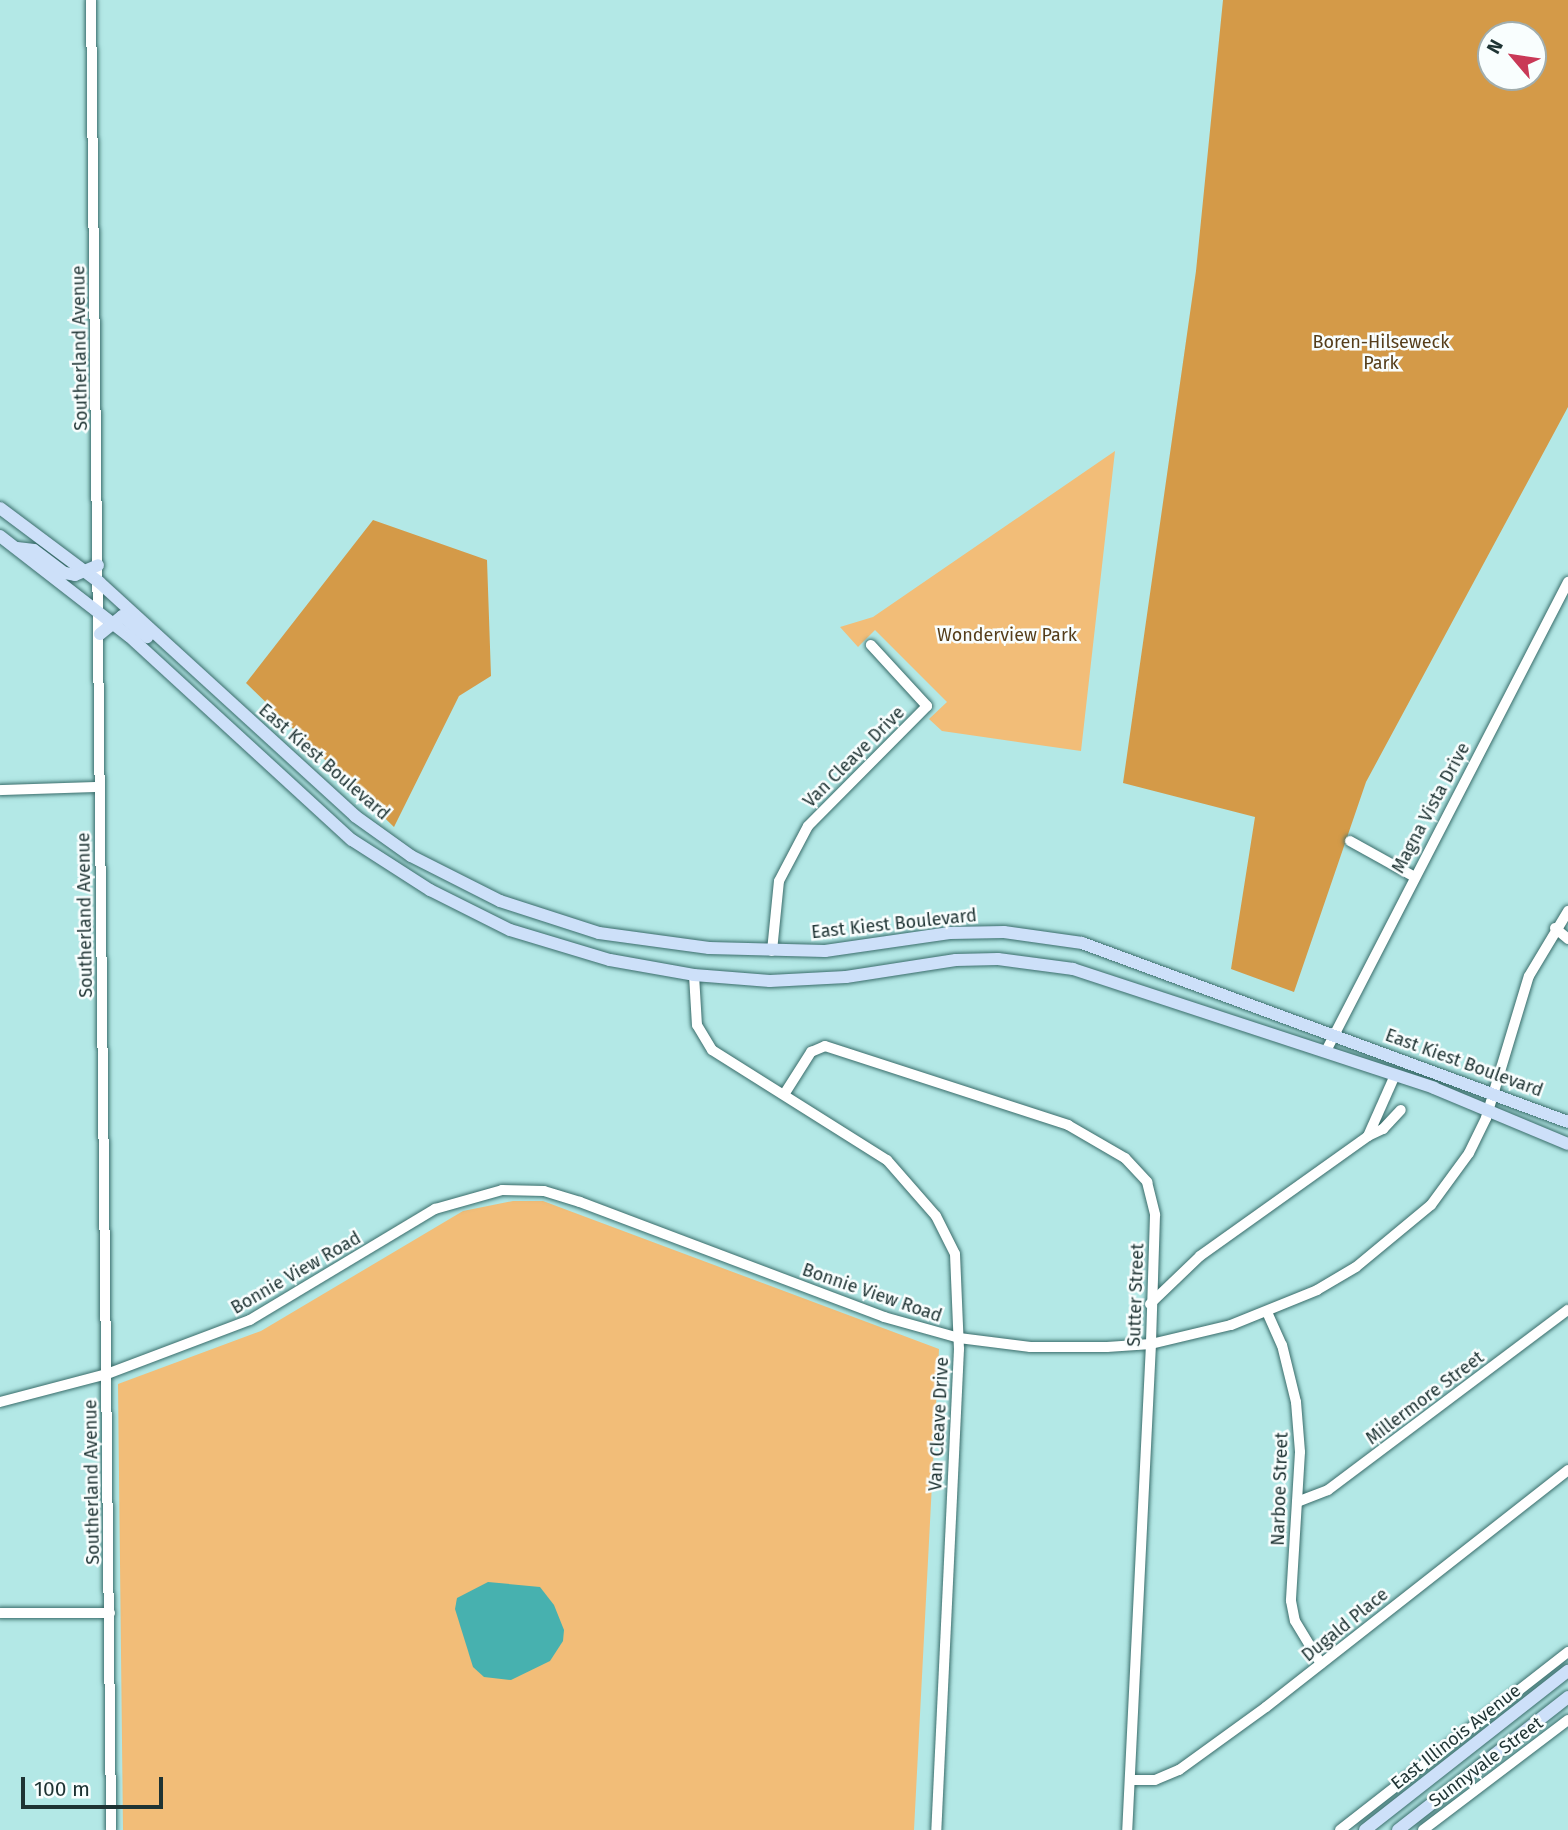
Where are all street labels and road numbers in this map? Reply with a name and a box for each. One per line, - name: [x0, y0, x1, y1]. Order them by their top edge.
- street label: Southerland Avenue: [68, 265, 92, 431]
- street label: East Kiest Boulevard: [254, 699, 394, 825]
- street label: Van Cleave Drive: [799, 702, 909, 812]
- street label: Magna Vista Drive: [1387, 739, 1475, 877]
- street label: Southerland Avenue: [73, 832, 97, 998]
- street label: East Kiest Boulevard: [810, 905, 978, 943]
- street label: East Kiest Boulevard: [1382, 1024, 1546, 1102]
- street label: Bonnie View Road: [227, 1227, 365, 1319]
- street label: Sutter Street: [1123, 1243, 1149, 1347]
- street label: Bonnie View Road: [799, 1259, 945, 1327]
- street label: Millermore Street: [1362, 1347, 1488, 1449]
- street label: Van Cleave Drive: [925, 1356, 953, 1492]
- street label: Southerland Avenue: [80, 1399, 104, 1565]
- street label: Narboe Street: [1267, 1432, 1293, 1546]
- street label: Dugald Place: [1298, 1584, 1392, 1666]
- street label: East Illinois Avenue: [1387, 1680, 1525, 1794]
- street label: Sunnyvale Street: [1425, 1712, 1547, 1812]

